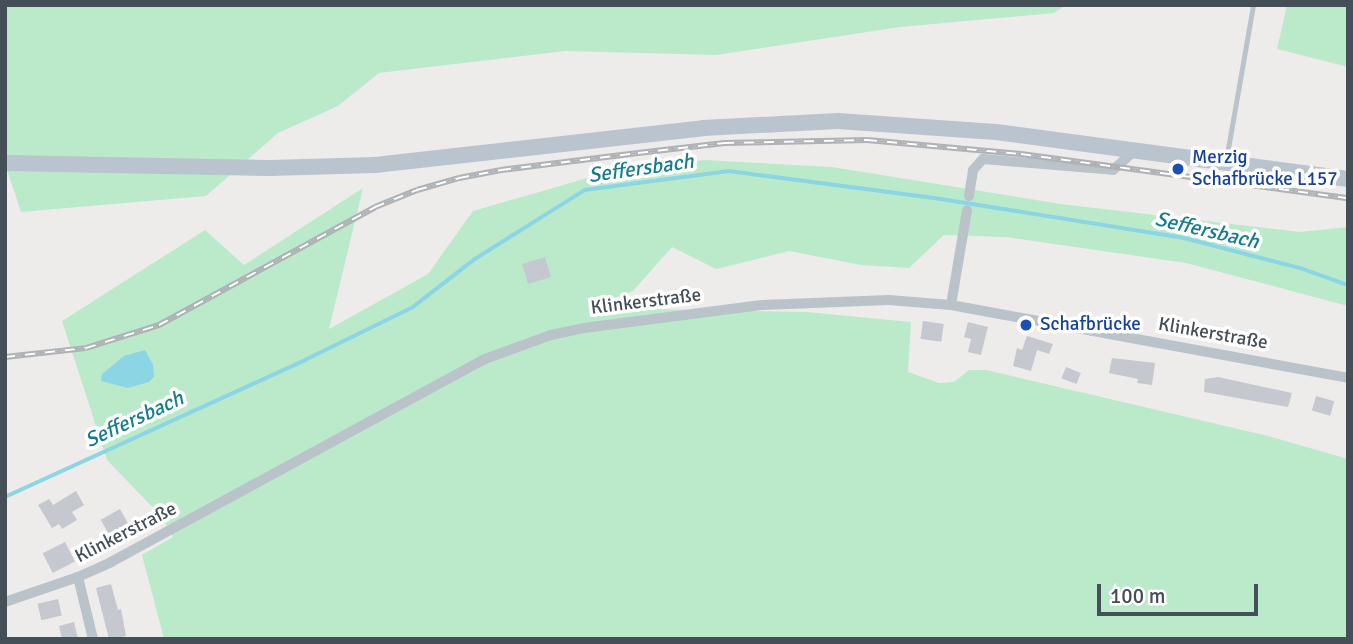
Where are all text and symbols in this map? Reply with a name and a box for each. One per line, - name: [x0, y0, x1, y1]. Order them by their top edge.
- place label: Merzig Schafbrücke L157: [1192, 147, 1338, 191]
- water label: Seffersbach: [587, 148, 695, 188]
- marker: Merzig Schafbrücke L157: [1170, 161, 1186, 177]
- water label: Seffersbach: [1153, 206, 1261, 254]
- street label: Klinkerstraße: [590, 284, 702, 320]
- street label: Klinkerstraße: [1156, 313, 1270, 355]
- place label: Schafbrücke: [1040, 314, 1141, 336]
- marker: Schafbrücke: [1018, 317, 1034, 333]
- water label: Seffersbach: [81, 385, 187, 453]
- street label: Klinkerstraße: [71, 498, 181, 568]
- scale bar: [1101, 570, 1262, 614]
- text: 100 m: [1110, 583, 1165, 609]

